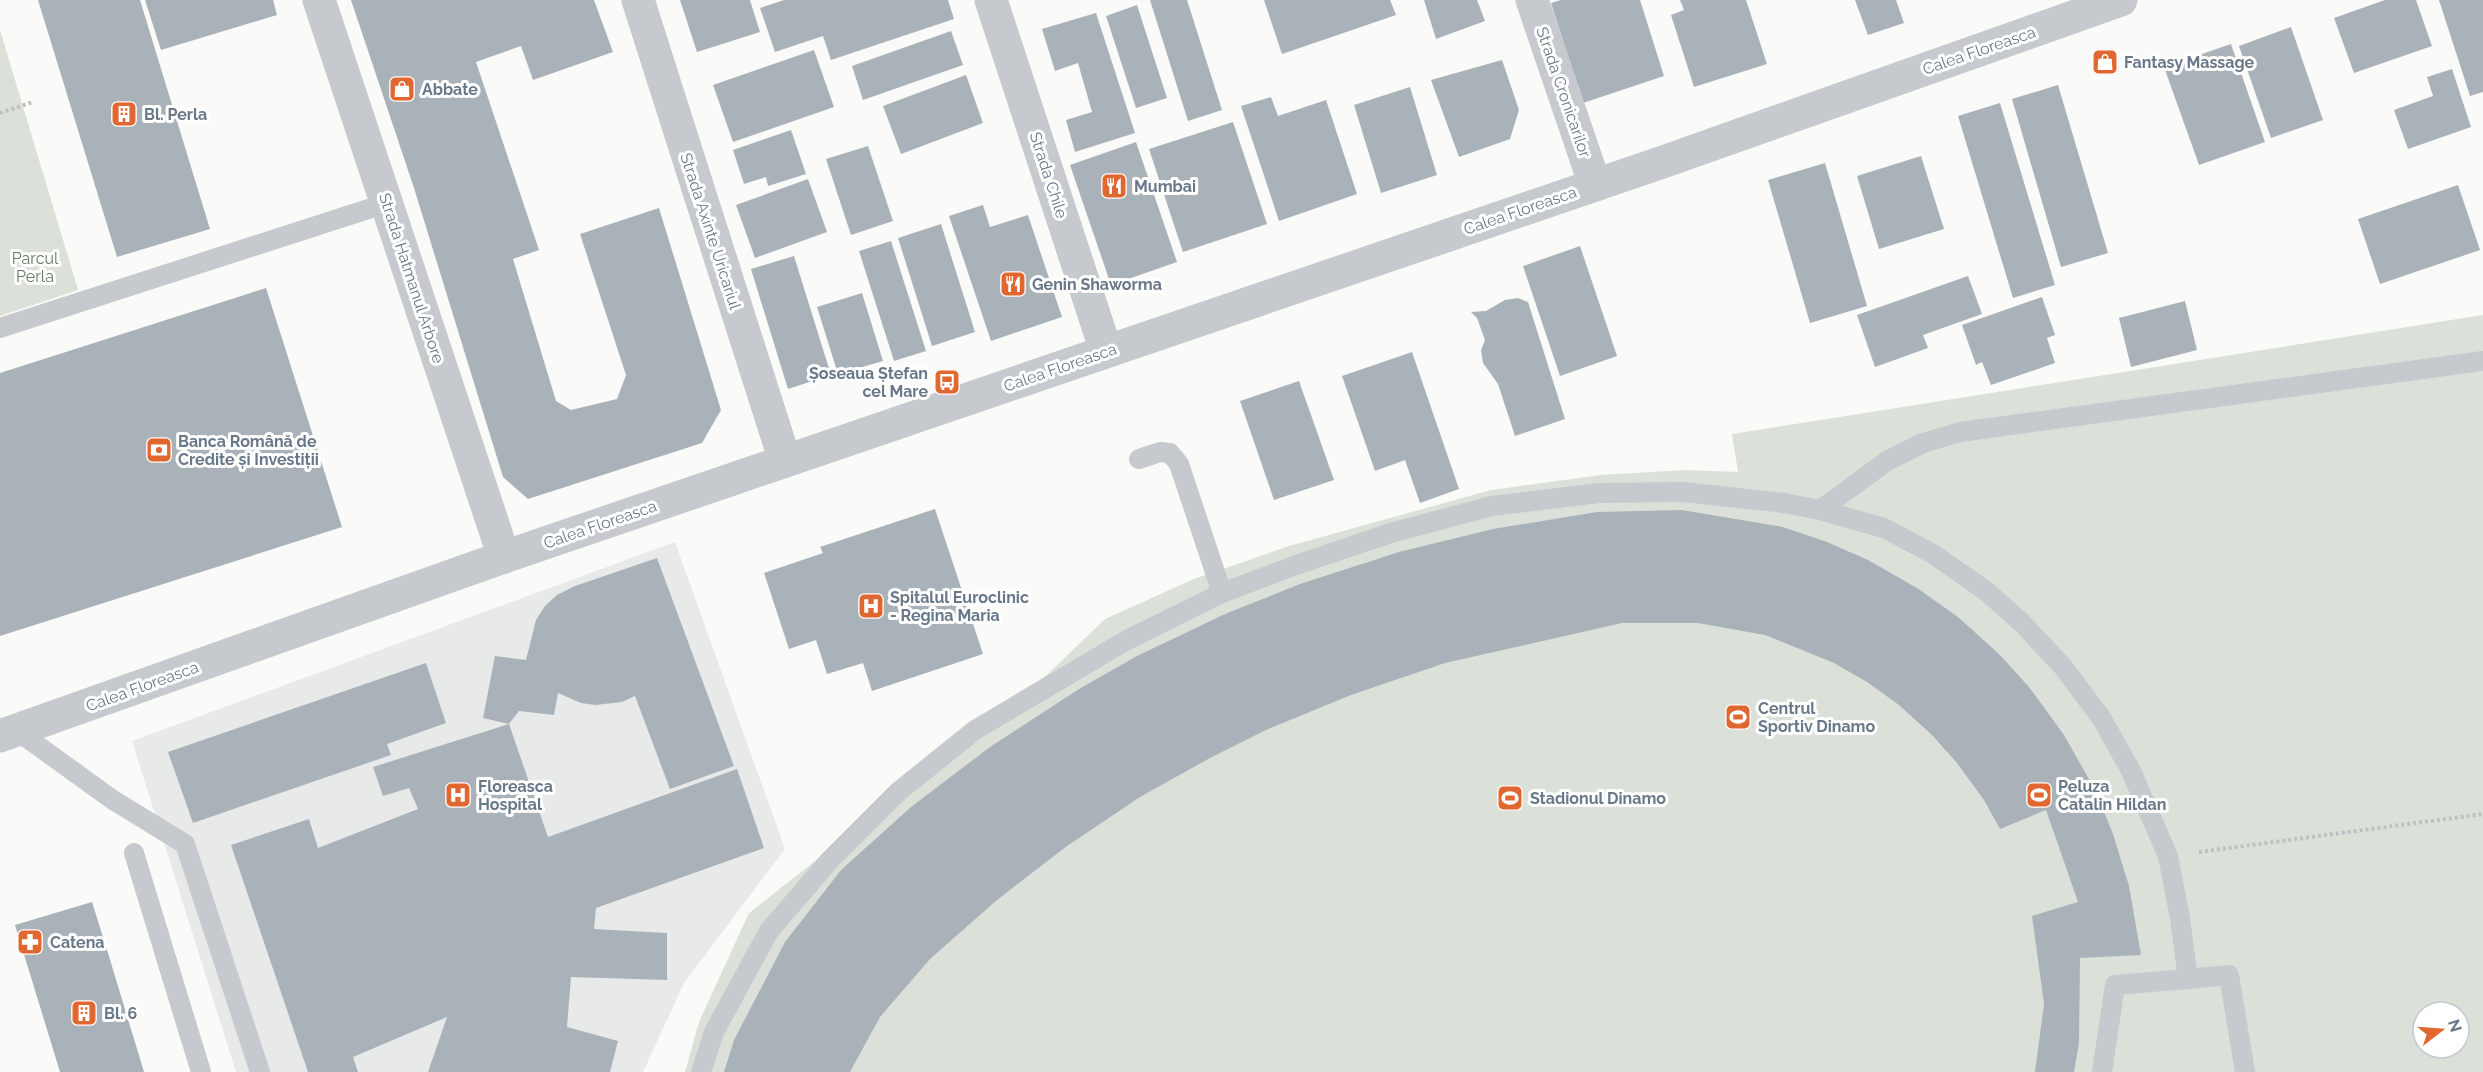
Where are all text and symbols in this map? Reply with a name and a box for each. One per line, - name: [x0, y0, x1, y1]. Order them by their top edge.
- street label: Calea Floreasca: [1920, 22, 2038, 79]
- street label: Strada Cronicarilor: [1532, 24, 1595, 160]
- shop icon: Fantasy Massage: [2090, 47, 2120, 77]
- place label: Fantasy Massage: [2124, 53, 2255, 72]
- shop icon: Abbate: [387, 74, 417, 104]
- place label: Abbate: [422, 80, 478, 99]
- building icon: Bl. Perla: [109, 99, 139, 129]
- place label: Bl. Perla: [144, 105, 207, 124]
- street label: Strada Chile: [1026, 130, 1071, 221]
- street label: Strada Axinte Uricariul: [676, 151, 745, 312]
- restaurant icon: Mumbai: [1099, 171, 1129, 201]
- place label: Mumbai: [1134, 177, 1196, 196]
- street label: Calea Floreasca: [1461, 182, 1579, 239]
- street label: Strada Hatmanul Arbore: [375, 191, 448, 366]
- park label: Parcul Perla: [12, 249, 59, 286]
- restaurant icon: Genin Shaworma: [998, 269, 1028, 299]
- place label: Genin Shaworma: [1032, 275, 1162, 294]
- street label: Calea Floreasca: [1001, 339, 1119, 396]
- place label: Șoseaua Ștefan cel Mare: [809, 364, 928, 401]
- bus stop icon: Șoseaua Ștefan cel Mare: [932, 367, 962, 397]
- place label: Banca Română de Credite și Investiții: [178, 432, 319, 469]
- bank icon: Banca Română de Credite și Investiții: [144, 435, 174, 465]
- street label: Calea Floreasca: [541, 496, 659, 553]
- place label: Spitalul Euroclinic - Regina Maria: [890, 588, 1029, 625]
- hospital icon: Spitalul Euroclinic - Regina Maria: [856, 591, 886, 621]
- street label: Calea Floreasca: [83, 657, 201, 716]
- place label: Centrul Sportiv Dinamo: [1758, 699, 1875, 736]
- sports icon: Centrul Sportiv Dinamo: [1723, 702, 1753, 732]
- place label: Floreasca Hospital: [478, 777, 553, 814]
- place label: Peluza Catalin Hildan: [2058, 777, 2166, 814]
- hospital icon: Floreasca Hospital: [443, 780, 473, 810]
- sports icon: Peluza Catalin Hildan: [2024, 780, 2054, 810]
- sports icon: Stadionul Dinamo: [1495, 783, 1525, 813]
- place label: Stadionul Dinamo: [1530, 789, 1666, 808]
- pharmacy icon: Catena: [15, 927, 45, 957]
- place label: Catena: [50, 933, 105, 952]
- building icon: Bl. 6: [69, 998, 99, 1028]
- north arrow: [2411, 1000, 2471, 1060]
- place label: Bl. 6: [104, 1004, 137, 1023]
- text: N: [2444, 1017, 2466, 1034]

